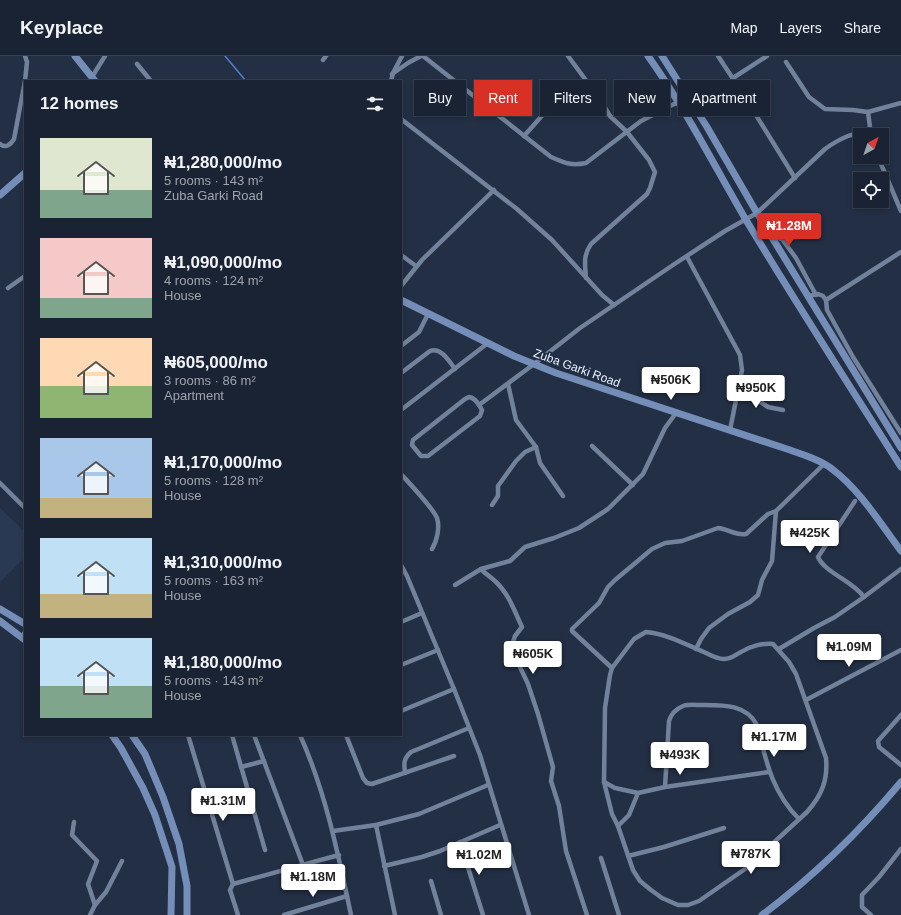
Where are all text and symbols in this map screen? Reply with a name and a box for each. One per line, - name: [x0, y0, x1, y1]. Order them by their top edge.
- text: Keyplace: [20, 17, 103, 38]
- text: Map: [730, 20, 758, 36]
- text: Layers: [780, 20, 822, 36]
- text: Share: [844, 20, 881, 36]
- chip: Buy: [414, 80, 466, 116]
- chip: Rent: [474, 80, 532, 116]
- chip: Filters: [540, 80, 606, 116]
- chip: New: [614, 80, 670, 116]
- chip: Apartment: [678, 80, 770, 116]
- icon: filters: [364, 93, 386, 115]
- text: 12 homes: [40, 94, 118, 113]
- north arrow: [853, 128, 889, 164]
- map controls: [853, 128, 889, 208]
- text: ₦1,280,000/mo: [164, 153, 282, 172]
- icon: home: [72, 154, 120, 202]
- button: locate: [853, 172, 889, 208]
- text: 5 rooms · 143 m²: [164, 173, 263, 188]
- text: Zuba Garki Road: [164, 188, 263, 203]
- pin: ₦1.28M: [756, 213, 822, 247]
- text: ₦1.28M: [766, 218, 812, 233]
- text: ₦1,090,000/mo: [164, 253, 282, 272]
- icon: home: [72, 254, 120, 302]
- text: 4 rooms · 124 m²: [164, 273, 263, 288]
- text: House: [164, 288, 202, 303]
- street label: Zuba Garki Road: [532, 346, 622, 390]
- text: ₦605,000/mo: [164, 353, 268, 372]
- icon: home: [72, 354, 120, 402]
- pin: ₦506K: [643, 367, 699, 401]
- text: ₦506K: [651, 372, 691, 387]
- text: 3 rooms · 86 m²: [164, 373, 256, 388]
- pin: ₦950K: [728, 375, 784, 409]
- text: ₦950K: [736, 380, 776, 395]
- text: Apartment: [164, 388, 224, 403]
- text: ₦1,170,000/mo: [164, 453, 282, 472]
- icon: home: [72, 454, 120, 502]
- text: 5 rooms · 128 m²: [164, 473, 263, 488]
- text: House: [164, 488, 202, 503]
- pin: ₦425K: [782, 520, 838, 554]
- text: ₦425K: [790, 525, 830, 540]
- text: ₦1,310,000/mo: [164, 553, 282, 572]
- icon: home: [72, 554, 120, 602]
- text: 5 rooms · 163 m²: [164, 573, 263, 588]
- text: House: [164, 588, 202, 603]
- pin: ₦1.09M: [816, 634, 882, 668]
- text: ₦1.09M: [826, 639, 872, 654]
- pin: ₦605K: [505, 641, 561, 675]
- text: ₦605K: [513, 646, 553, 661]
- text: ₦1,180,000/mo: [164, 653, 282, 672]
- icon: home: [72, 654, 120, 702]
- text: 5 rooms · 143 m²: [164, 673, 263, 688]
- text: House: [164, 688, 202, 703]
- pin: ₦1.17M: [741, 724, 807, 758]
- text: ₦1.17M: [751, 729, 797, 744]
- pin: ₦493K: [652, 742, 708, 776]
- text: ₦493K: [660, 747, 700, 762]
- pin: ₦1.31M: [190, 788, 256, 822]
- text: ₦1.31M: [200, 793, 246, 808]
- pin: ₦787K: [723, 841, 779, 875]
- pin: ₦1.02M: [446, 842, 512, 876]
- text: ₦787K: [731, 846, 771, 861]
- text: ₦1.02M: [456, 847, 502, 862]
- pin: ₦1.18M: [280, 864, 346, 898]
- text: ₦1.18M: [290, 869, 336, 884]

